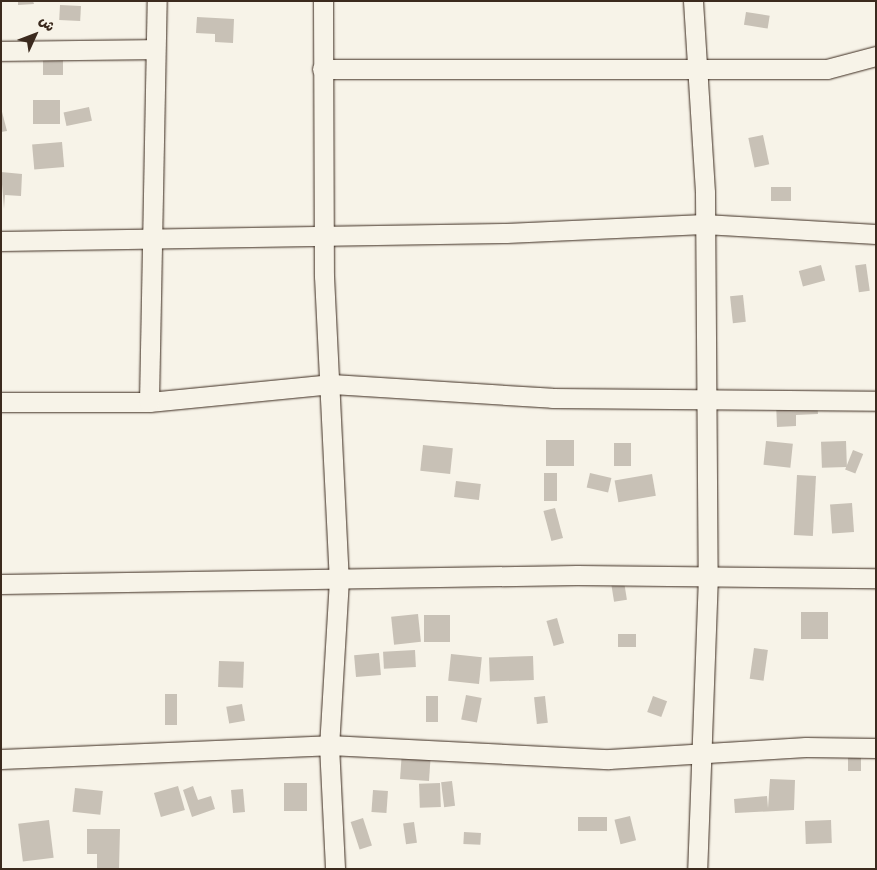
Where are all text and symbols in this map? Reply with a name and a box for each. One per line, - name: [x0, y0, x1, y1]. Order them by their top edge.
- north arrow: [10, 10, 60, 60]
- text: ش: [33, 12, 59, 37]

